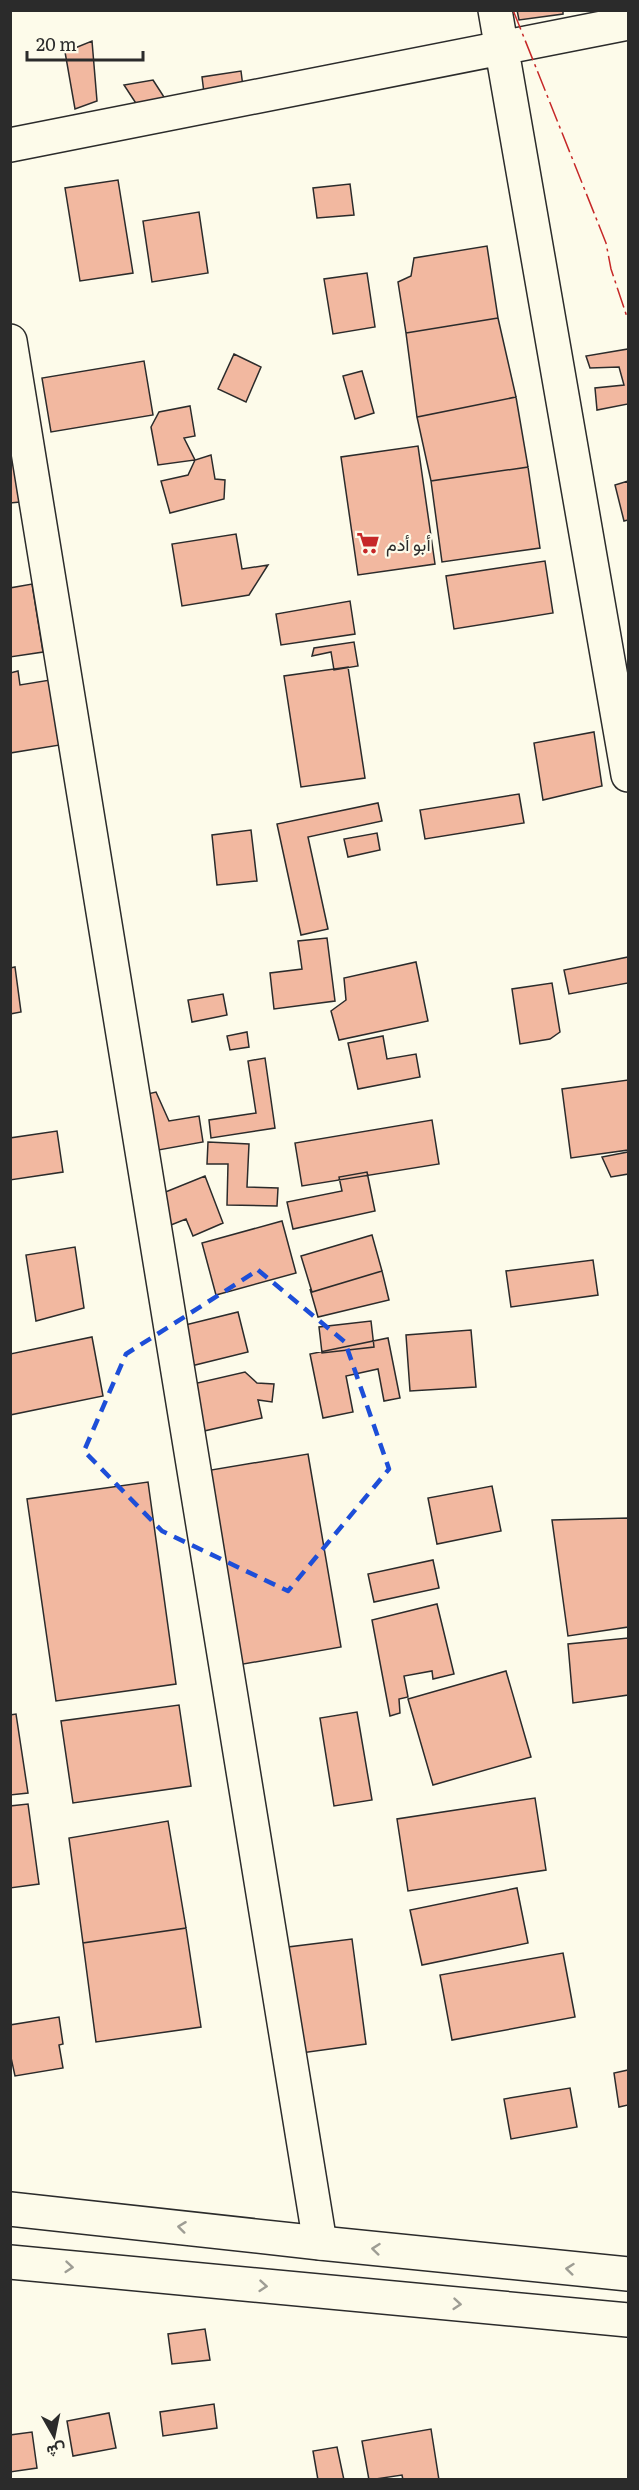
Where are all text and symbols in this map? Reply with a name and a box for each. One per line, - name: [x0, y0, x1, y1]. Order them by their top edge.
- scale bar: [27, 24, 142, 62]
- text: 20 m: [36, 30, 77, 57]
- supermarket icon: أبو أدم: [355, 530, 381, 556]
- place label: أبو أدم: [386, 530, 431, 557]
- one-way arrow: [178, 2222, 187, 2234]
- one-way arrow: [372, 2243, 381, 2256]
- one-way arrow: [64, 2260, 73, 2273]
- one-way arrow: [566, 2263, 575, 2276]
- one-way arrow: [258, 2279, 267, 2292]
- one-way arrow: [452, 2297, 462, 2310]
- north arrow: [24, 2406, 84, 2466]
- text: ش: [45, 2438, 68, 2465]

